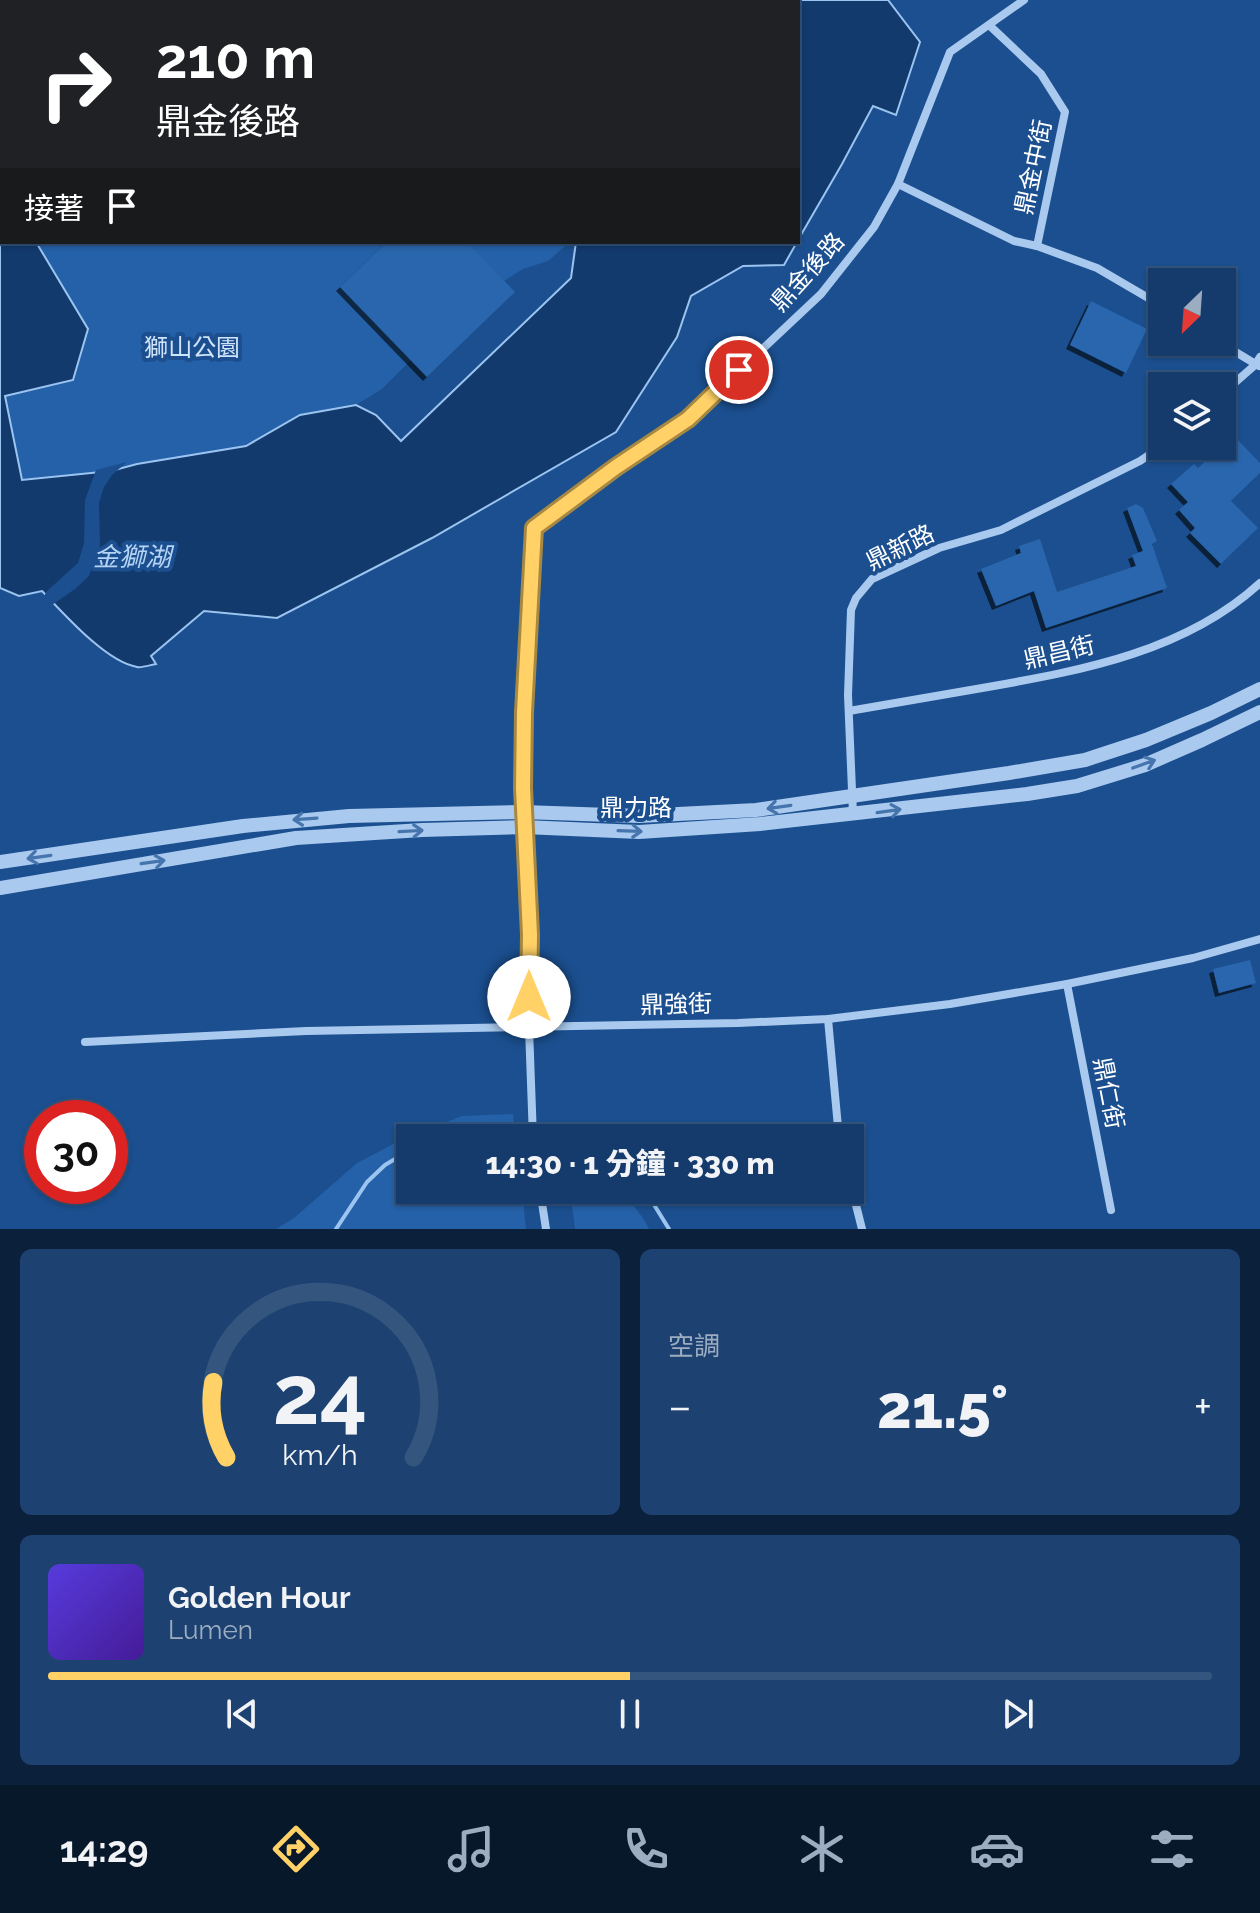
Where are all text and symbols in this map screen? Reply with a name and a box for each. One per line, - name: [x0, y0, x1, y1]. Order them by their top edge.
- text: 210 m: [156, 25, 315, 91]
- icon: right: [24, 32, 128, 136]
- text: 鼎金後路: [156, 100, 300, 142]
- street label: 鼎金中街: [1009, 117, 1057, 217]
- icon: arrive: [100, 184, 144, 228]
- text: 接著: [24, 191, 84, 226]
- street label: 鼎金後路: [764, 227, 850, 317]
- north arrow: [1148, 268, 1236, 356]
- map controls: [1148, 268, 1236, 460]
- park label: 獅山公園: [144, 333, 240, 362]
- pin: [705, 336, 773, 404]
- icon: arrive: [717, 348, 761, 392]
- button: layers: [1148, 372, 1236, 460]
- street label: 鼎新路: [861, 518, 939, 576]
- water label: 金獅湖: [93, 542, 175, 572]
- street label: 鼎昌街: [1021, 630, 1097, 674]
- one-way arrow: [1131, 756, 1156, 771]
- street label: 鼎力路: [600, 793, 672, 822]
- one-way arrow: [767, 800, 792, 815]
- one-way arrow: [875, 803, 902, 818]
- one-way arrow: [292, 812, 319, 827]
- one-way arrow: [397, 823, 424, 838]
- one-way arrow: [616, 824, 643, 839]
- one-way arrow: [27, 850, 52, 865]
- one-way arrow: [140, 854, 166, 869]
- position arrow: [487, 955, 571, 1039]
- street label: 鼎強街: [640, 989, 712, 1019]
- street label: 鼎仁街: [1088, 1055, 1130, 1131]
- speed limit sign: 30: [24, 1100, 128, 1204]
- text: 14:30 · 1 分鐘 · 330 m: [485, 1146, 775, 1181]
- text: 空調: [668, 1331, 720, 1361]
- text: 24: [273, 1346, 367, 1443]
- text: 21.5°: [877, 1372, 1008, 1442]
- text: −: [668, 1381, 692, 1432]
- text: +: [1194, 1381, 1212, 1432]
- text: km/h: [282, 1438, 358, 1472]
- text: Golden Hour: [168, 1580, 351, 1615]
- text: Lumen: [168, 1615, 253, 1645]
- icon: previous: [220, 1692, 264, 1736]
- icon: pause: [608, 1692, 652, 1736]
- icon: next: [996, 1692, 1040, 1736]
- icon: directions: [268, 1821, 324, 1877]
- icon: music: [443, 1821, 499, 1877]
- icon: phone: [618, 1821, 674, 1877]
- icon: climate: [794, 1821, 850, 1877]
- icon: car: [969, 1821, 1025, 1877]
- icon: filters: [1144, 1821, 1200, 1877]
- text: 14:29: [60, 1828, 148, 1870]

